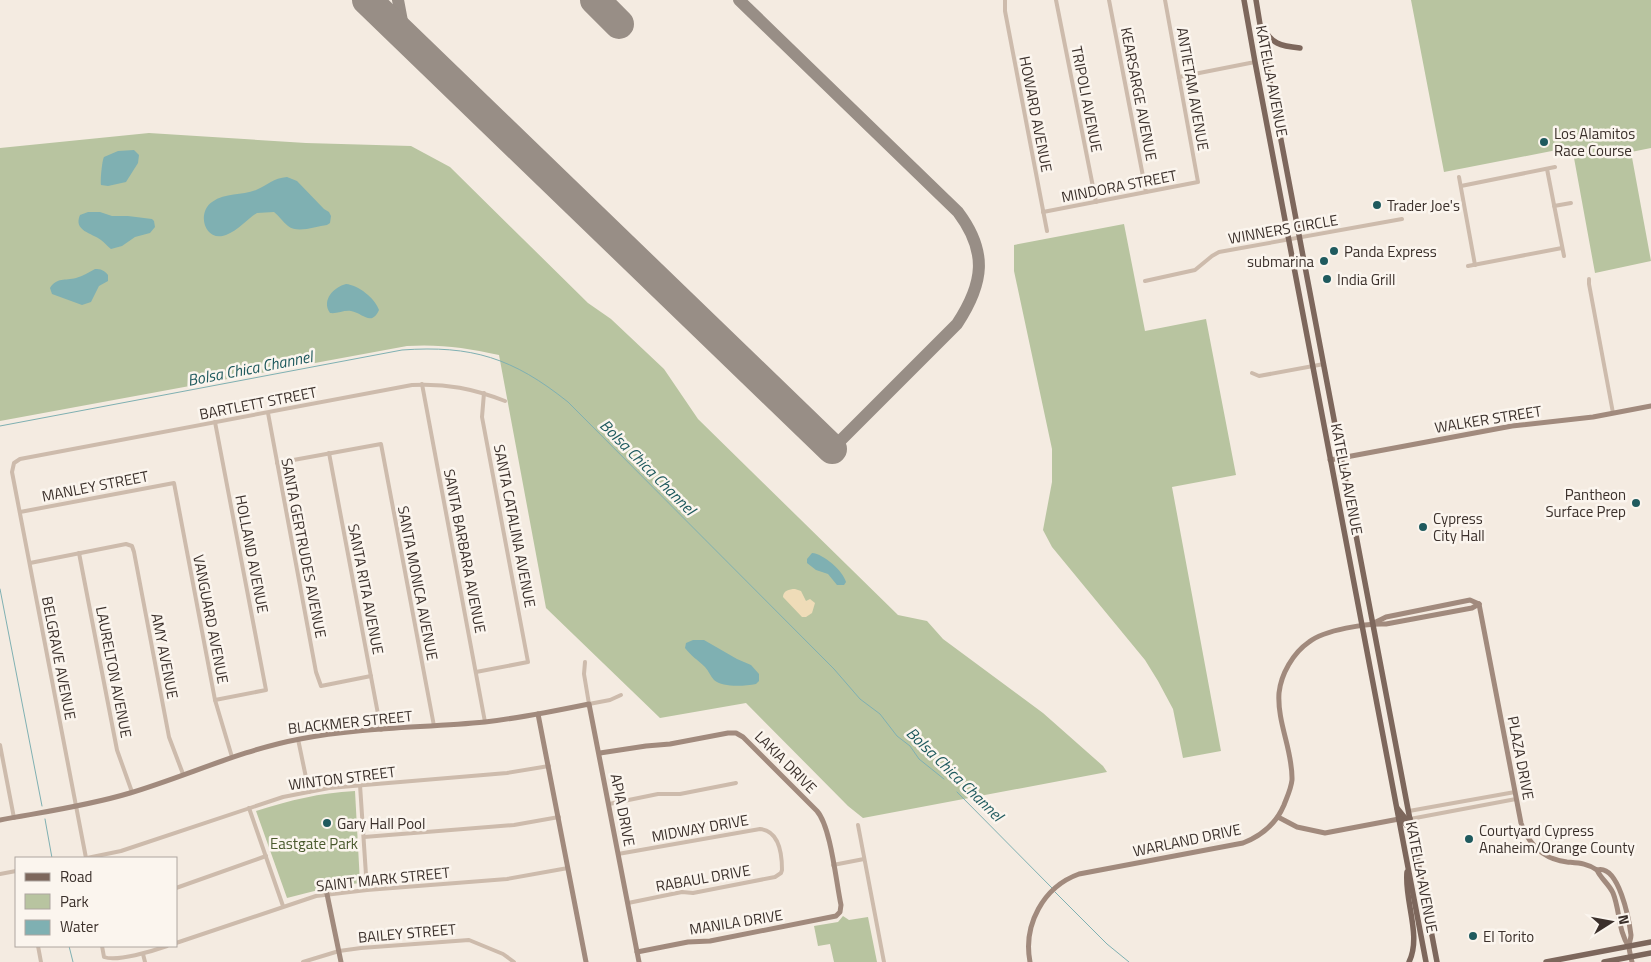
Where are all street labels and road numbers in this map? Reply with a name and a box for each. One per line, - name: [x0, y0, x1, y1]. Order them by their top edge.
- street label: KATELLA AVENUE: [1250, 23, 1294, 139]
- street label: KEARSARGE AVENUE: [1115, 25, 1163, 163]
- street label: ANTIETAM AVENUE: [1171, 26, 1215, 152]
- street label: TRIPOLI AVENUE: [1065, 44, 1109, 154]
- street label: HOWARD AVENUE: [1013, 54, 1059, 174]
- street label: MINDORA STREET: [1059, 164, 1179, 208]
- street label: WINNERS CIRCLE: [1226, 208, 1340, 250]
- street label: BARTLETT STREET: [197, 380, 319, 426]
- street label: WALKER STREET: [1433, 399, 1543, 439]
- street label: KATELLA AVENUE: [1325, 421, 1369, 537]
- street label: SANTA CATALINA AVENUE: [488, 442, 542, 610]
- street label: SANTA GERTRUDES AVENUE: [275, 456, 333, 640]
- street label: MANLEY STREET: [40, 464, 150, 508]
- street label: SANTA BARBARA AVENUE: [438, 467, 492, 635]
- street label: HOLLAND AVENUE: [229, 493, 275, 615]
- street label: SANTA MONICA AVENUE: [392, 504, 444, 662]
- street label: SANTA RITA AVENUE: [342, 522, 390, 656]
- street label: VANGUARD AVENUE: [187, 553, 235, 685]
- street label: BELGRAVE AVENUE: [36, 594, 82, 722]
- street label: LAURELTON AVENUE: [90, 604, 138, 740]
- street label: AMY AVENUE: [145, 611, 185, 701]
- street label: BLACKMER STREET: [287, 704, 413, 740]
- street label: PLAZA DRIVE: [1502, 714, 1540, 802]
- street label: LAKIA DRIVE: [750, 726, 822, 798]
- street label: WINTON STREET: [287, 760, 397, 796]
- street label: APIA DRIVE: [605, 772, 641, 848]
- street label: MIDWAY DRIVE: [650, 808, 750, 848]
- street label: WARLAND DRIVE: [1131, 817, 1243, 863]
- street label: KATELLA AVENUE: [1400, 819, 1444, 935]
- street label: RABAUL DRIVE: [654, 858, 752, 898]
- street label: SAINT MARK STREET: [315, 861, 451, 897]
- street label: MANILA DRIVE: [688, 903, 784, 941]
- street label: BAILEY STREET: [357, 917, 457, 949]

